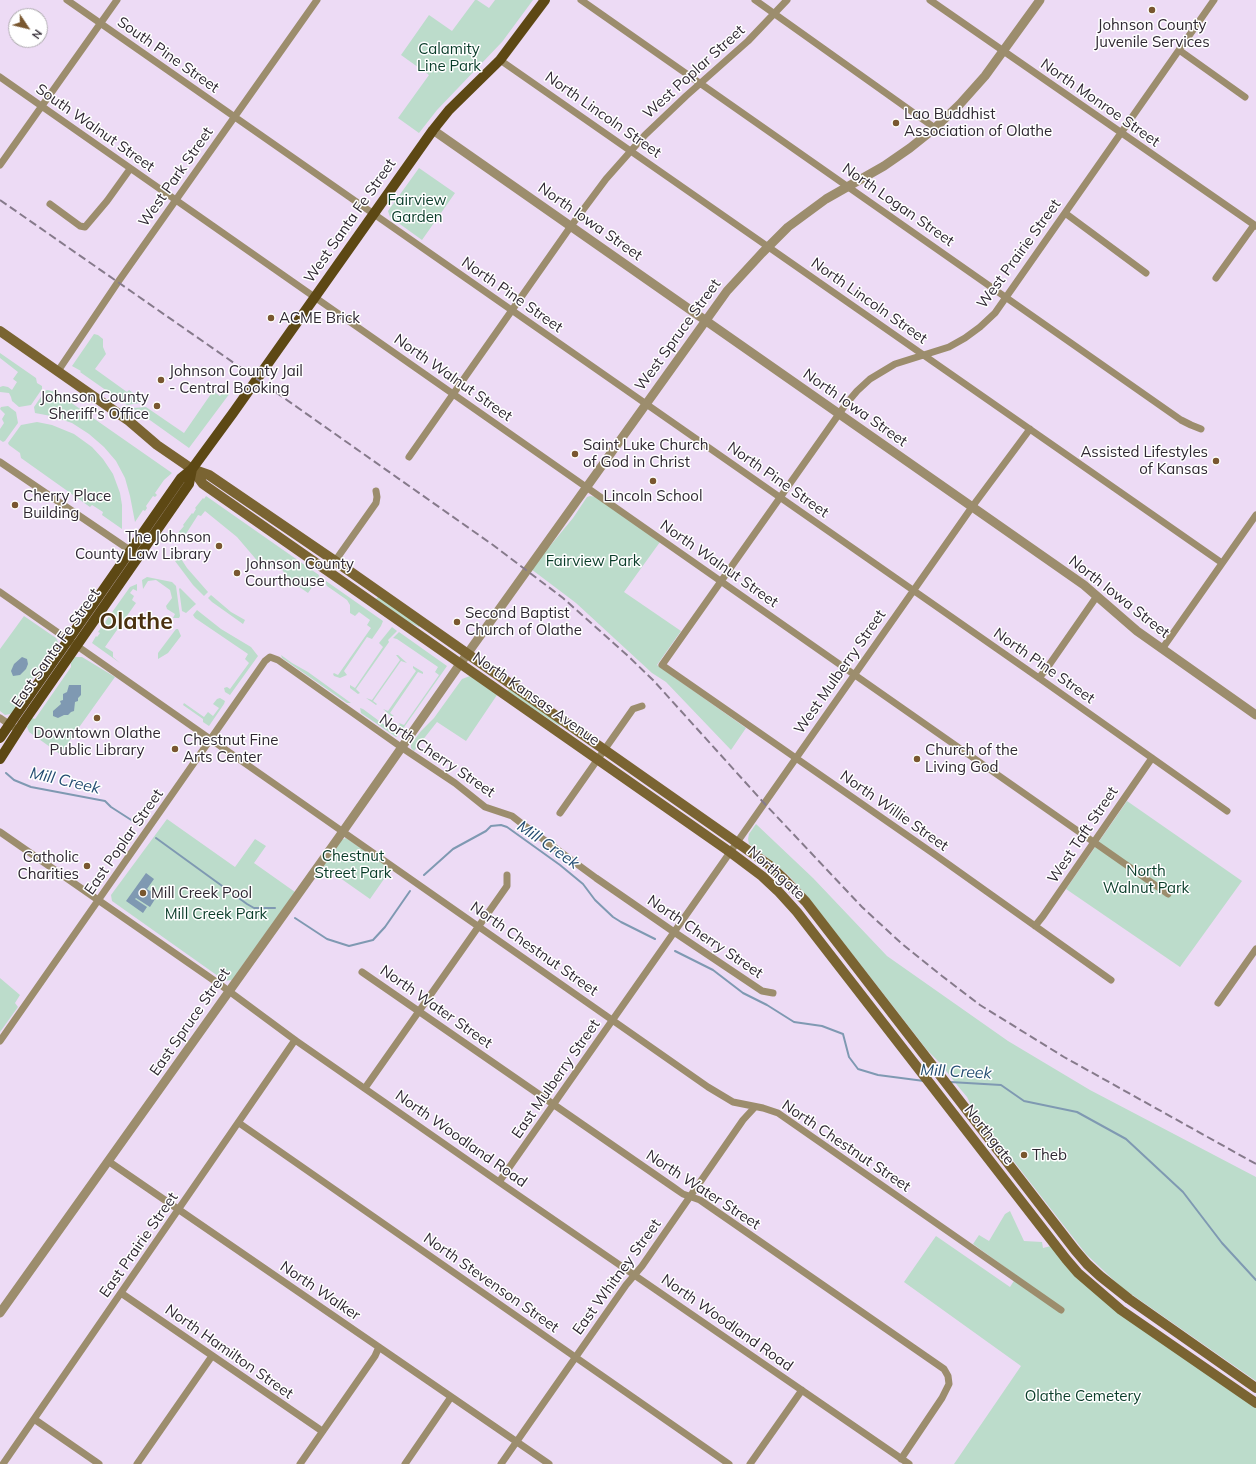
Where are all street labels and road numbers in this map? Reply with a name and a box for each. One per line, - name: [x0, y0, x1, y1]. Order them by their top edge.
- street label: South Pine Street: [114, 13, 222, 97]
- street label: West Poplar Street: [639, 22, 749, 122]
- street label: North Monroe Street: [1037, 55, 1163, 151]
- street label: North Lincoln Street: [541, 68, 665, 162]
- street label: South Walnut Street: [32, 80, 158, 176]
- street label: West Park Street: [135, 124, 217, 230]
- street label: West Santa Fe Street: [300, 155, 400, 287]
- street label: North Logan Street: [839, 160, 957, 250]
- street label: North Iowa Street: [534, 179, 646, 265]
- street label: West Prairie Street: [973, 196, 1065, 312]
- street label: North Pine Street: [458, 253, 566, 337]
- street label: North Lincoln Street: [807, 254, 931, 348]
- street label: West Spruce Street: [631, 276, 725, 394]
- street label: North Walnut Street: [390, 330, 516, 426]
- street label: North Iowa Street: [799, 365, 911, 451]
- street label: North Pine Street: [724, 438, 832, 522]
- street label: North Walnut Street: [656, 516, 782, 612]
- street label: North Iowa Street: [1065, 552, 1173, 642]
- street label: East Santa Fe Street: [8, 585, 104, 711]
- street label: West Mulberry Street: [790, 606, 890, 738]
- street label: North Pine Street: [990, 624, 1098, 708]
- street label: North Kansas Avenue: [469, 648, 603, 750]
- street label: North Cherry Street: [376, 711, 498, 801]
- street label: North Willie Street: [836, 767, 952, 855]
- street label: West Taft Street: [1044, 783, 1122, 887]
- street label: East Poplar Street: [81, 786, 167, 898]
- street label: Northgate: [744, 843, 808, 903]
- street label: North Cherry Street: [644, 892, 766, 982]
- street label: North Chestnut Street: [467, 898, 601, 1000]
- street label: North Water Street: [377, 962, 495, 1052]
- street label: East Spruce Street: [146, 965, 234, 1079]
- street label: East Mulberry Street: [508, 1016, 604, 1142]
- street label: North Woodland Road: [392, 1087, 530, 1191]
- street label: North Chestnut Street: [778, 1096, 914, 1196]
- street label: Northgate: [960, 1101, 1018, 1169]
- street label: North Water Street: [643, 1146, 763, 1234]
- street label: East Prairie Street: [96, 1189, 182, 1301]
- street label: East Whitney Street: [569, 1216, 665, 1338]
- street label: North Stevenson Street: [420, 1229, 562, 1337]
- street label: North Walker: [276, 1258, 364, 1324]
- street label: North Woodland Road: [658, 1271, 796, 1375]
- street label: North Hamilton Street: [161, 1301, 297, 1403]

